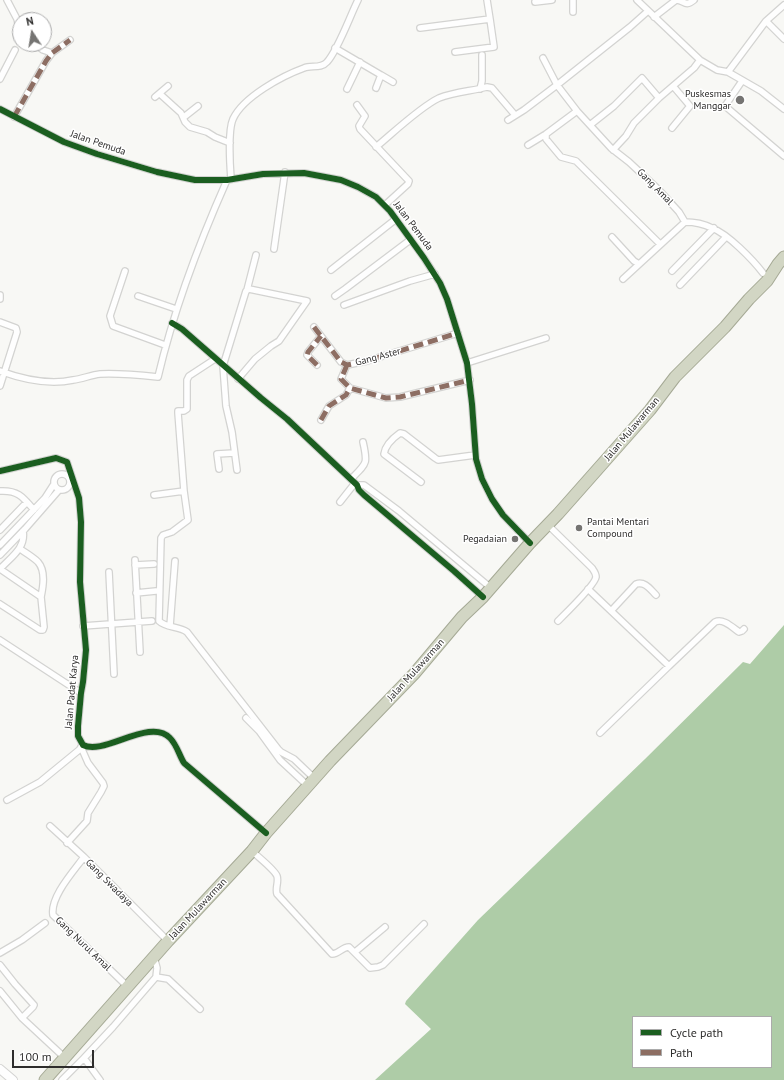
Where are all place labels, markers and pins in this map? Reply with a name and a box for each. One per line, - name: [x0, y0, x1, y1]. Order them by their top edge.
- place label: Puskesmas Manggar: [685, 88, 731, 112]
- marker: Puskesmas Manggar: [734, 94, 746, 106]
- place label: Pantai Mentari Compound: [587, 516, 649, 540]
- marker: Pantai Mentari Compound: [574, 523, 584, 533]
- place label: Pegadaian: [463, 533, 507, 545]
- marker: Pegadaian: [510, 534, 520, 544]

